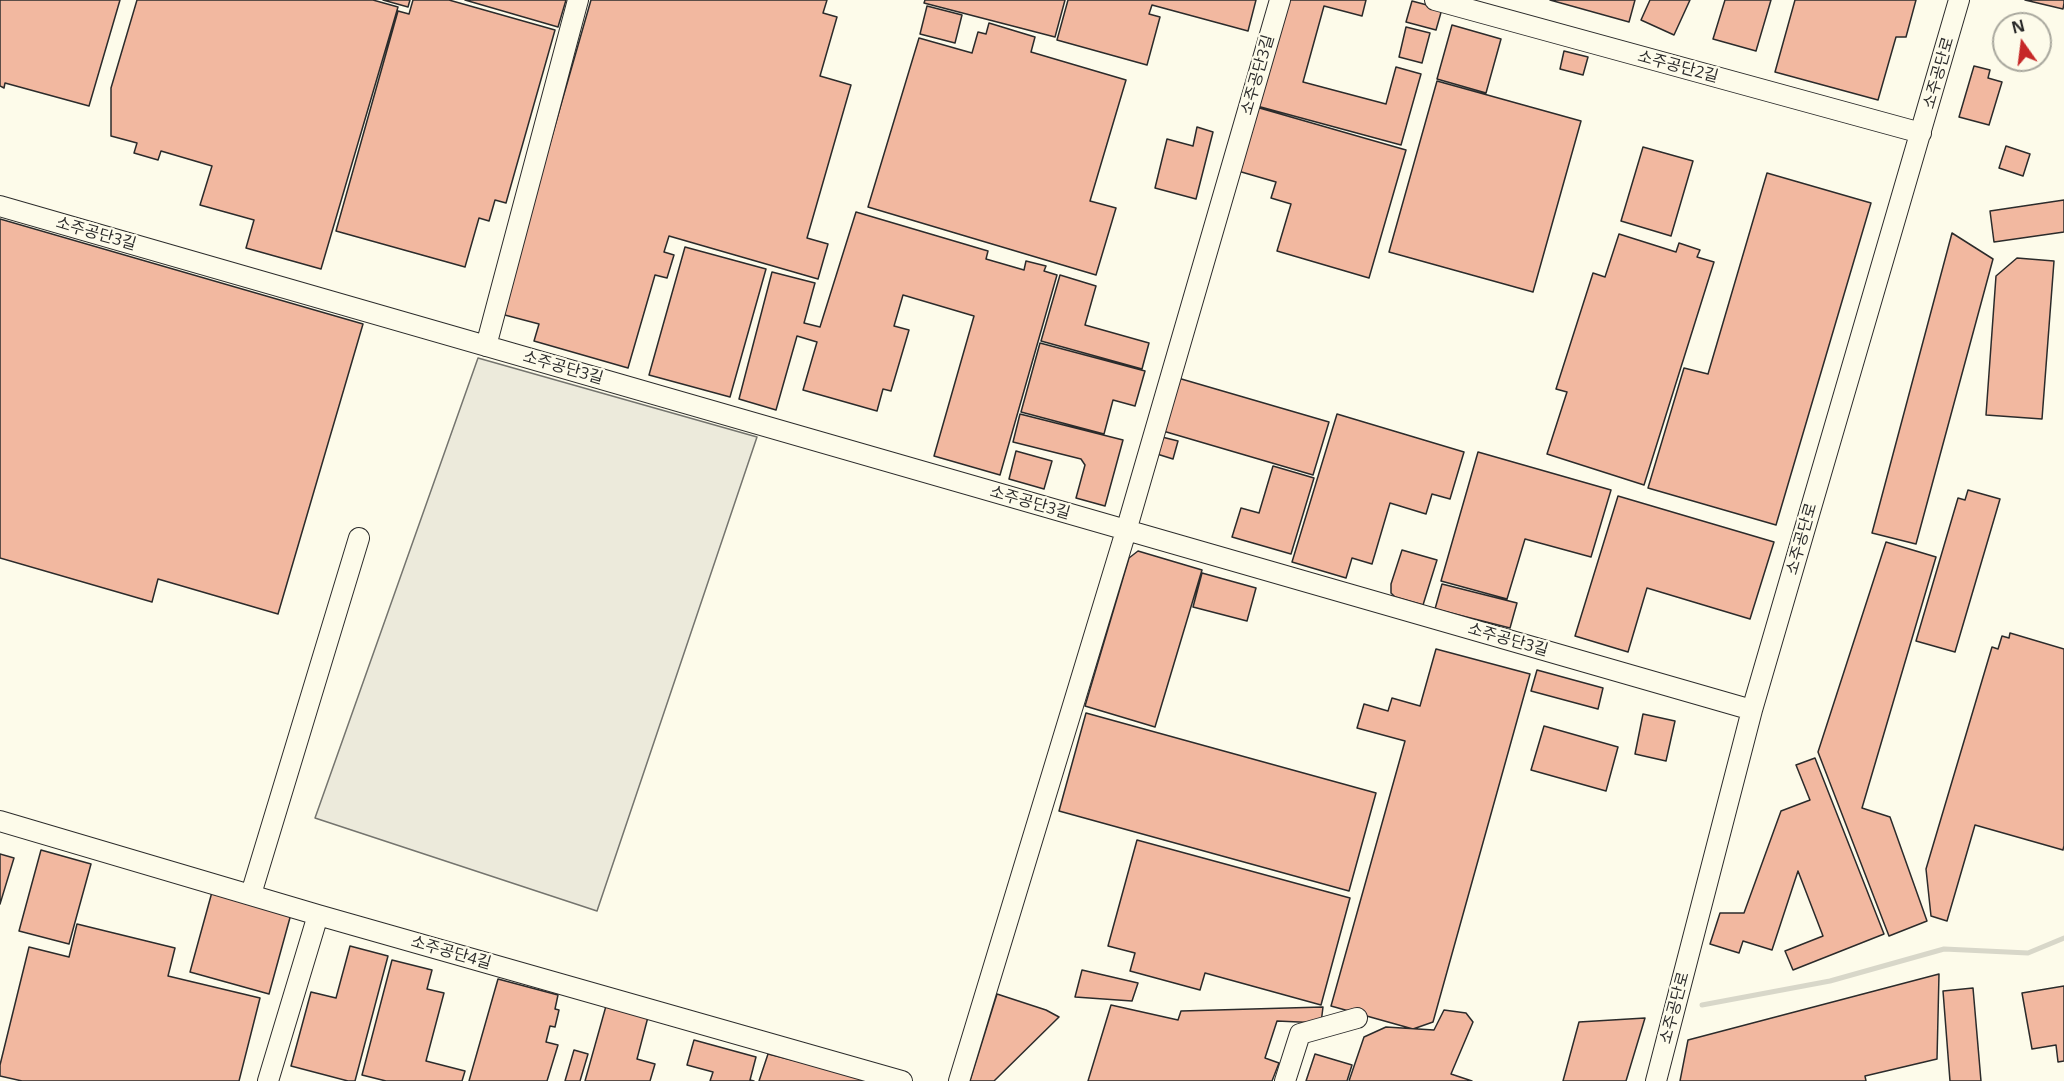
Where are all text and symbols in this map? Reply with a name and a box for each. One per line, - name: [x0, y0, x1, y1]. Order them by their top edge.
- north arrow: [1992, 12, 2052, 72]
- text: N: [2009, 14, 2027, 39]
- street label: 소주공단3길: [1237, 33, 1279, 117]
- street label: 소주공단로: [1920, 35, 1958, 111]
- street label: 소주공단2길: [1636, 47, 1720, 87]
- street label: 소주공단3길: [54, 213, 138, 255]
- street label: 소주공단3길: [521, 347, 605, 389]
- street label: 소주공단3길: [988, 482, 1072, 524]
- street label: 소주공단로: [1783, 501, 1821, 577]
- street label: 소주공단3길: [1466, 619, 1550, 661]
- street label: 소주공단4길: [409, 932, 493, 974]
- street label: 소주공단로: [1656, 970, 1694, 1046]

